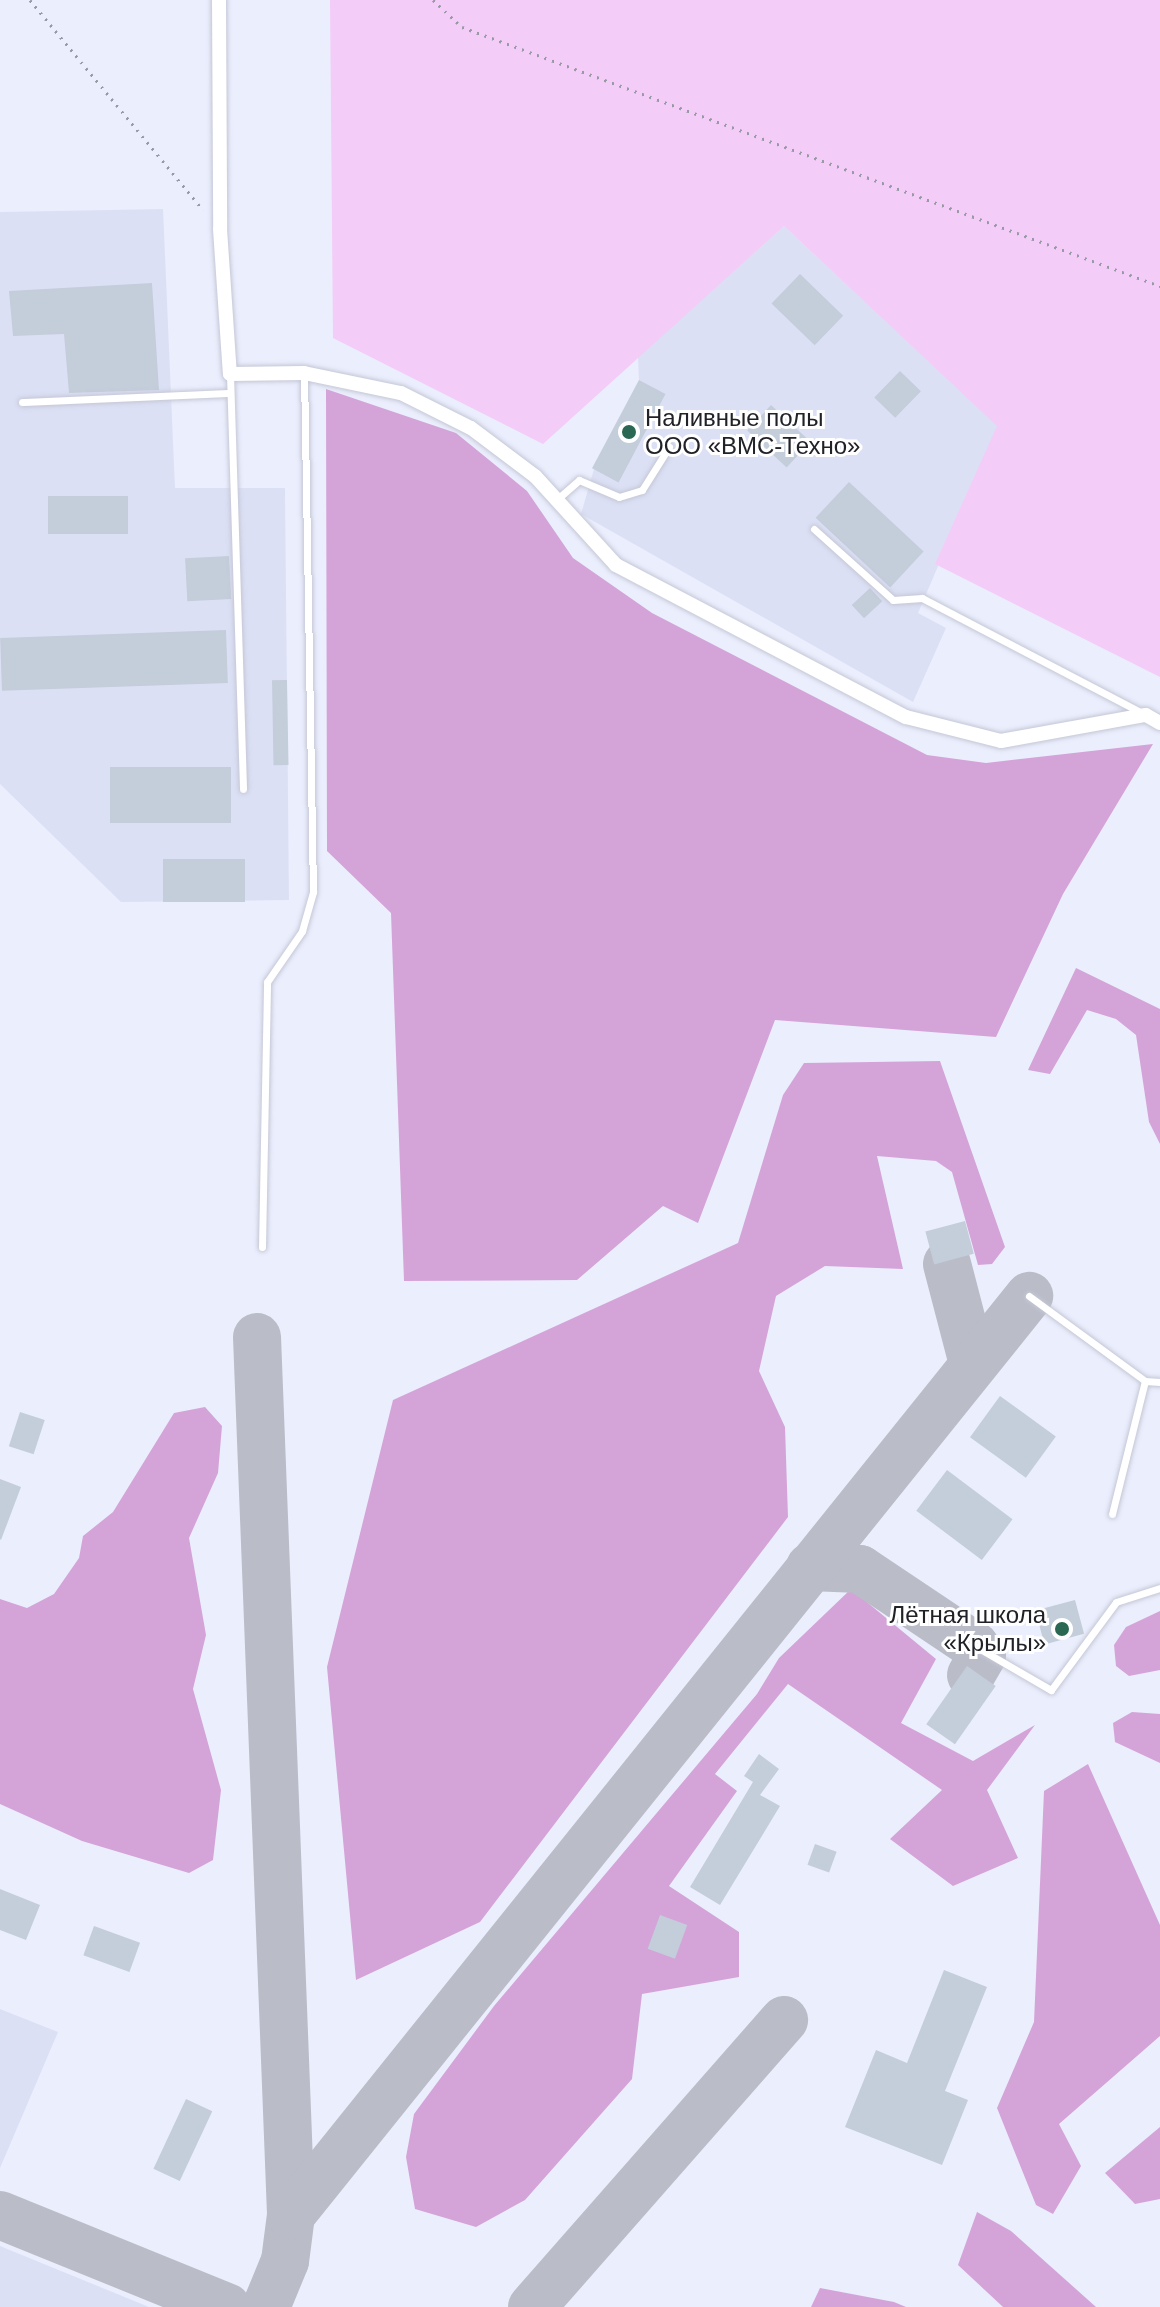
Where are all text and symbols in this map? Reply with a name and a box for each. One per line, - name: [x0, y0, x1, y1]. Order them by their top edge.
- place label: Наливные полы ООО «ВМС-Техно»: [645, 404, 860, 460]
- marker: Наливные полы ООО «ВМС-Техно»: [620, 423, 638, 441]
- place label: Лётная школа «Крылы»: [889, 1601, 1046, 1657]
- marker: Лётная школа «Крылы»: [1053, 1620, 1071, 1638]

